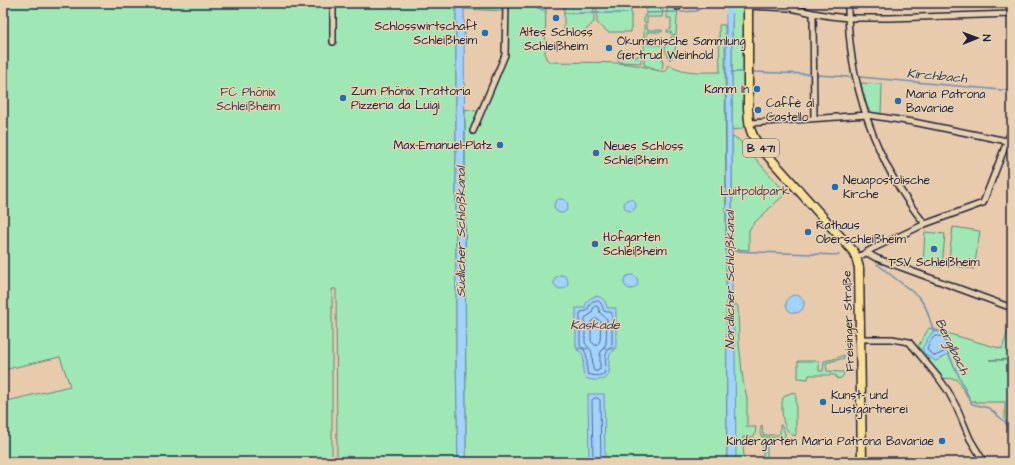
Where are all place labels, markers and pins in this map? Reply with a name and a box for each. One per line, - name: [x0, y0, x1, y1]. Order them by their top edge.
- marker: Altes Schloss Schleißheim: [551, 13, 561, 23]
- place label: Schlosswirtschaft Schleißheim: [374, 18, 478, 49]
- place label: Altes Schloss Schleißheim: [519, 24, 593, 55]
- marker: Schlosswirtschaft Schleißheim: [480, 28, 490, 38]
- place label: Ökumenische Sammlung Gertrud Weinhold: [617, 33, 746, 64]
- marker: Ökumenische Sammlung Gertrud Weinhold: [604, 43, 614, 53]
- place label: Kamm In: [704, 81, 749, 98]
- place label: Zum Phönix Trattoria Pizzeria da Luigi: [351, 83, 470, 115]
- marker: Kamm In: [752, 84, 762, 94]
- place label: Maria Patrona Bavariae: [906, 86, 985, 117]
- marker: Zum Phönix Trattoria Pizzeria da Luigi: [338, 93, 348, 103]
- place label: Caffè al Castello: [766, 95, 814, 126]
- marker: Maria Patrona Bavariae: [893, 96, 903, 106]
- marker: Caffè al Castello: [753, 105, 763, 115]
- place label: Max-Emanuel-Platz: [393, 137, 492, 154]
- place label: Neues Schloss Schleißheim: [604, 138, 683, 169]
- marker: Max-Emanuel-Platz: [495, 140, 505, 150]
- marker: Neues Schloss Schleißheim: [591, 148, 601, 158]
- place label: Neuapostolische Kirche: [843, 172, 931, 203]
- marker: Neuapostolische Kirche: [830, 182, 840, 192]
- place label: Rathaus Oberschleißheim: [816, 217, 906, 248]
- marker: Rathaus Oberschleißheim: [803, 227, 813, 237]
- place label: Hofgarten Schleißheim: [603, 229, 667, 260]
- marker: Hofgarten Schleißheim: [590, 239, 600, 249]
- marker: TSV Schleißheim: [929, 244, 939, 254]
- place label: TSV Schleißheim: [888, 254, 980, 271]
- place label: Kunst- und Lustgärtnerei: [831, 387, 908, 419]
- marker: Kunst- und Lustgärtnerei: [818, 397, 828, 407]
- place label: Kindergarten Maria Patrona Bavariae: [726, 433, 935, 451]
- marker: Kindergarten Maria Patrona Bavariae: [937, 436, 947, 446]

